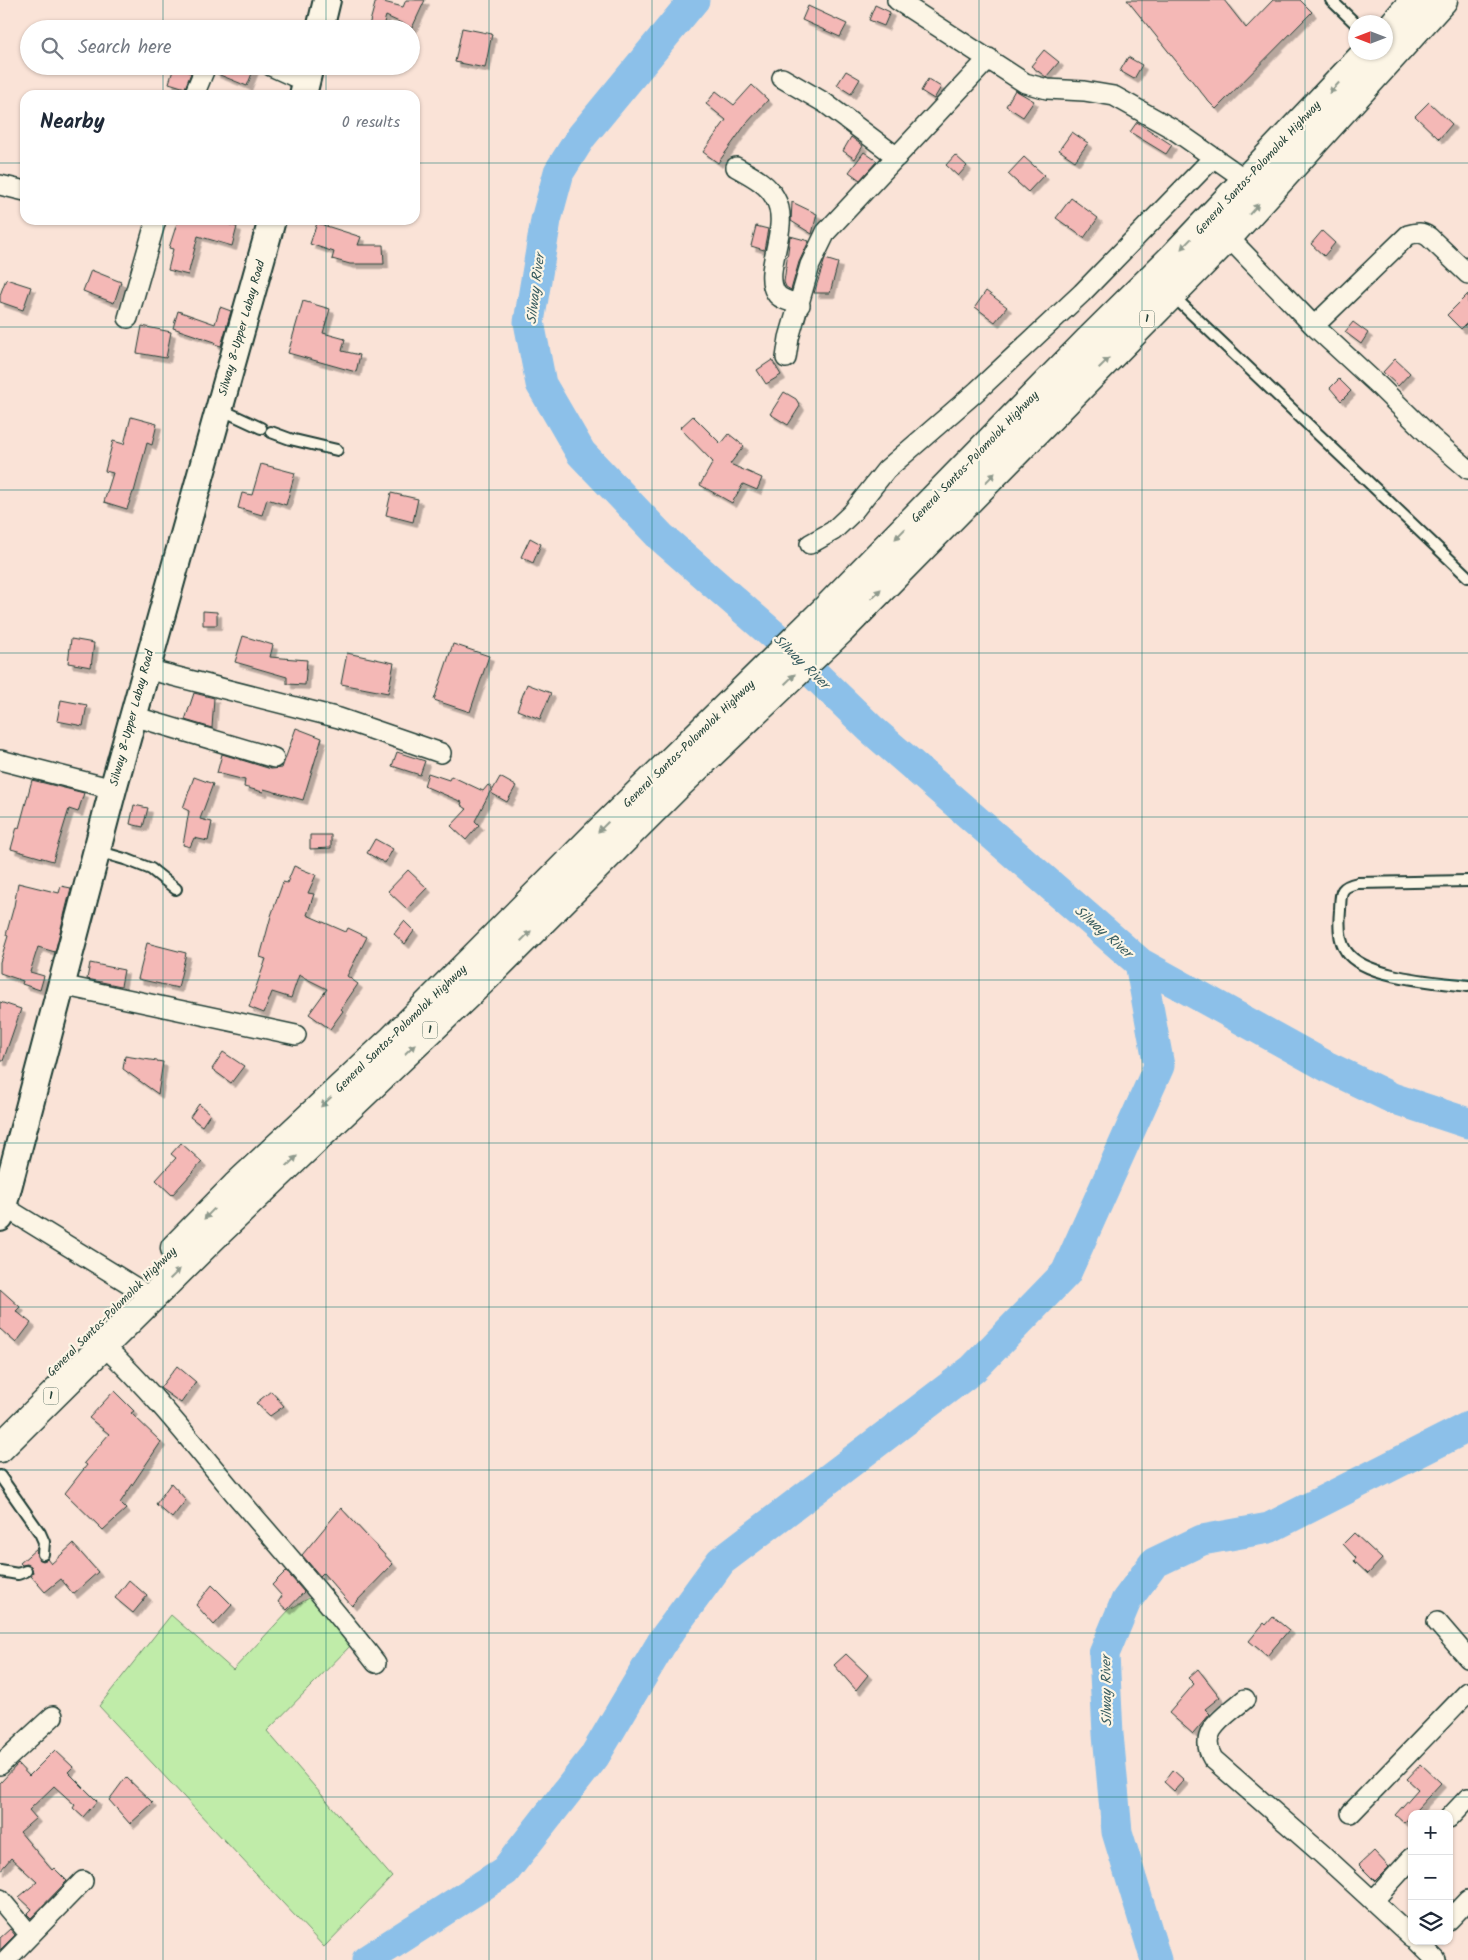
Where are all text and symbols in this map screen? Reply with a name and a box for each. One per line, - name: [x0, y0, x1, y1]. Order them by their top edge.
- north arrow: [1348, 15, 1393, 60]
- search box: [20, 20, 420, 75]
- text: Search here: [78, 33, 172, 63]
- icon: search: [38, 34, 66, 62]
- one-way arrow: [1328, 82, 1340, 94]
- street label: General Santos-Polomolok Highway: [1191, 96, 1326, 239]
- text: Nearby: [40, 106, 105, 139]
- text: 0 results: [342, 110, 400, 135]
- one-way arrow: [1248, 202, 1259, 215]
- one-way arrow: [1180, 238, 1192, 250]
- water label: Silway River: [521, 249, 552, 325]
- street label: Silway 8-Upper Labay Road: [214, 257, 271, 398]
- road number: 1: [1140, 310, 1154, 328]
- one-way arrow: [1097, 357, 1109, 369]
- street label: General Santos-Polomolok Highway: [907, 386, 1044, 527]
- one-way arrow: [984, 473, 996, 485]
- one-way arrow: [894, 528, 906, 540]
- one-way arrow: [870, 589, 882, 601]
- water label: Silway River: [768, 630, 836, 697]
- street label: Silway 8-Upper Labay Road: [105, 647, 160, 788]
- one-way arrow: [784, 673, 796, 685]
- street label: General Santos-Polomolok Highway: [619, 675, 760, 812]
- one-way arrow: [598, 821, 610, 833]
- water label: Silway River: [1069, 901, 1139, 966]
- one-way arrow: [520, 930, 532, 942]
- street label: General Santos-Polomolok Highway: [331, 960, 472, 1097]
- road number: 1: [422, 1022, 438, 1038]
- one-way arrow: [403, 1043, 415, 1055]
- one-way arrow: [321, 1096, 333, 1108]
- one-way arrow: [286, 1155, 298, 1167]
- one-way arrow: [203, 1207, 215, 1219]
- street label: General Santos-Polomolok Highway: [43, 1242, 182, 1381]
- one-way arrow: [169, 1268, 181, 1280]
- road number: 1: [44, 1388, 58, 1404]
- water label: Silway River: [1095, 1652, 1119, 1727]
- map controls: [1408, 1810, 1453, 1945]
- button: +: [1408, 1810, 1453, 1855]
- button: −: [1408, 1855, 1453, 1900]
- button: layers: [1408, 1900, 1453, 1945]

